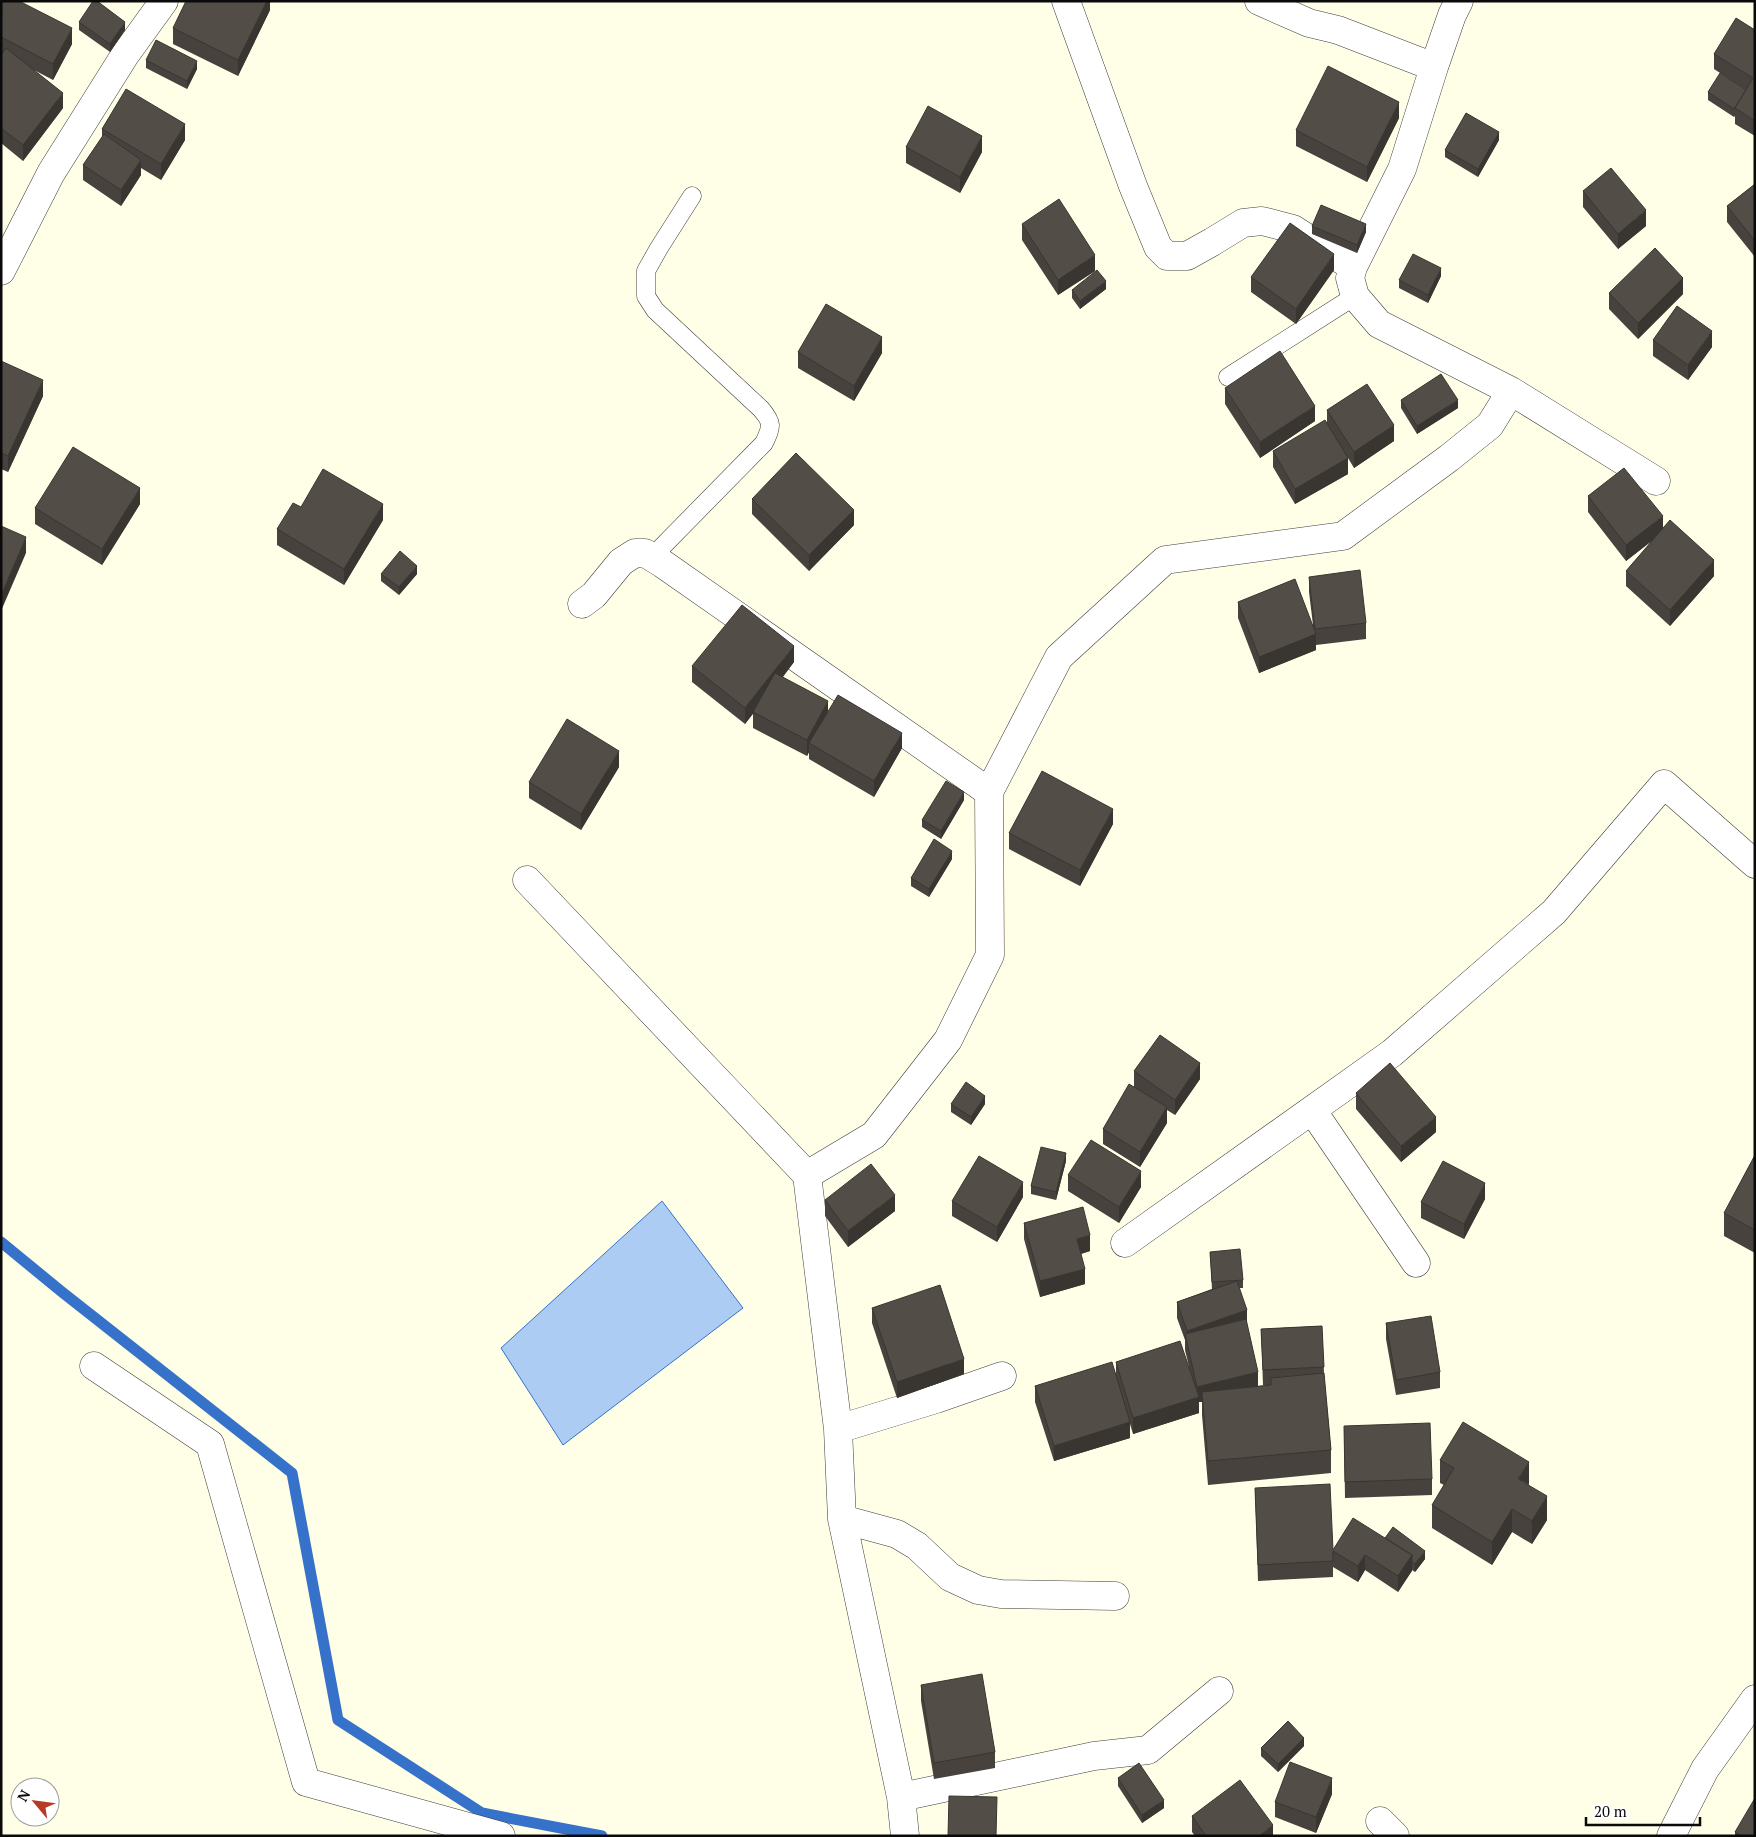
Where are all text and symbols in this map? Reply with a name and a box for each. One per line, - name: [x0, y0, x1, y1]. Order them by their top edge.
- north arrow: [10, 1777, 60, 1827]
- text: N: [12, 1786, 34, 1805]
- scale bar: [1586, 1794, 1700, 1826]
- text: 20 m: [1594, 1801, 1627, 1821]

